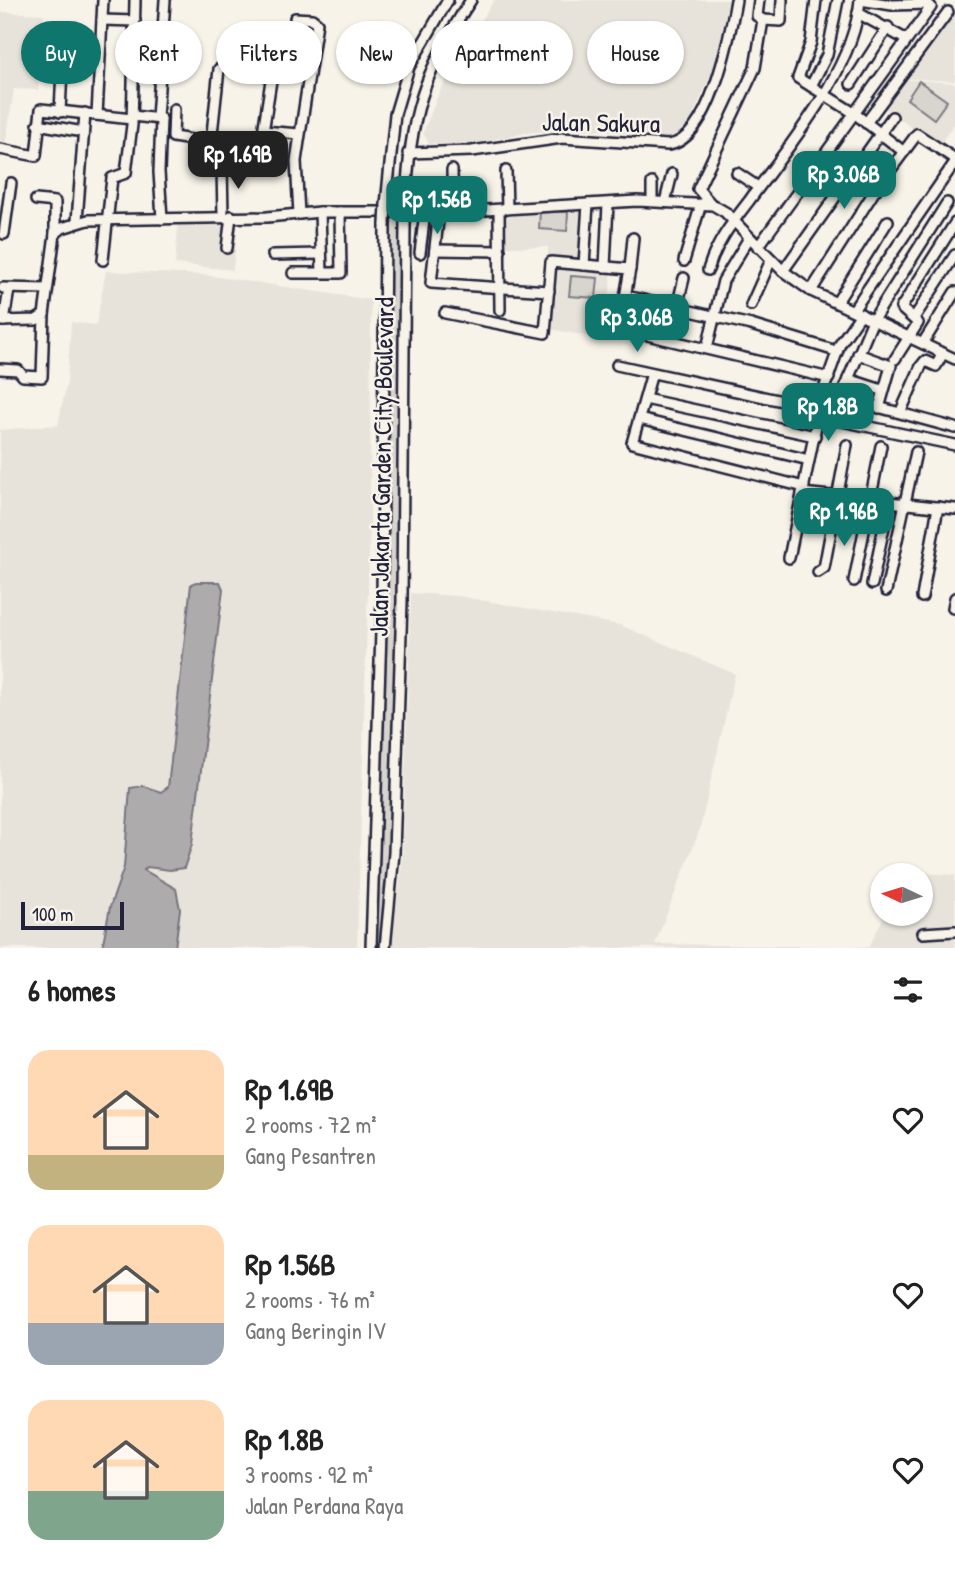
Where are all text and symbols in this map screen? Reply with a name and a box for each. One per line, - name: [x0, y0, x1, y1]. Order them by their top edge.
- chip: Buy: [21, 21, 101, 84]
- chip: Rent: [115, 21, 202, 84]
- chip: Filters: [216, 21, 322, 84]
- chip: New: [336, 21, 417, 84]
- chip: Apartment: [431, 21, 573, 84]
- chip: House: [587, 21, 684, 84]
- street label: Jalan Sakura: [542, 103, 660, 141]
- pin: Rp 1.69B: [166, 132, 310, 191]
- text: Rp 1.69B: [204, 138, 272, 169]
- pin: Rp 3.06B: [772, 152, 916, 211]
- text: Rp 3.06B: [808, 158, 880, 189]
- pin: Rp 1.56B: [365, 176, 509, 236]
- text: Rp 1.56B: [402, 183, 472, 214]
- pin: Rp 3.06B: [565, 294, 709, 354]
- street label: Jalan Jakarta Garden City Boulevard: [361, 297, 401, 637]
- text: Rp 3.06B: [601, 301, 673, 332]
- pin: Rp 1.8B: [763, 384, 893, 443]
- text: Rp 1.8B: [798, 390, 858, 421]
- pin: Rp 1.96B: [772, 489, 916, 548]
- text: Rp 1.96B: [810, 495, 878, 526]
- north arrow: [870, 863, 933, 926]
- map controls: [870, 863, 933, 926]
- scale bar: [21, 899, 124, 931]
- text: 100 m: [32, 901, 73, 927]
- text: 6 homes: [28, 970, 115, 1010]
- icon: filters: [889, 971, 927, 1009]
- text: Rp 1.69B: [245, 1069, 334, 1109]
- icon: home: [84, 1078, 168, 1162]
- icon: heart: [889, 1101, 927, 1139]
- text: 2 rooms · 72 m²: [245, 1109, 377, 1140]
- text: Gang Pesantren: [245, 1140, 376, 1171]
- text: Rp 1.56B: [245, 1244, 336, 1284]
- icon: home: [84, 1253, 168, 1337]
- icon: heart: [889, 1276, 927, 1314]
- text: 2 rooms · 76 m²: [245, 1284, 375, 1315]
- text: Gang Beringin IV: [245, 1315, 386, 1346]
- text: Rp 1.8B: [245, 1419, 324, 1459]
- icon: home: [84, 1428, 168, 1512]
- icon: heart: [889, 1451, 927, 1489]
- text: 3 rooms · 92 m²: [245, 1459, 373, 1490]
- text: Jalan Perdana Raya: [245, 1490, 403, 1521]

